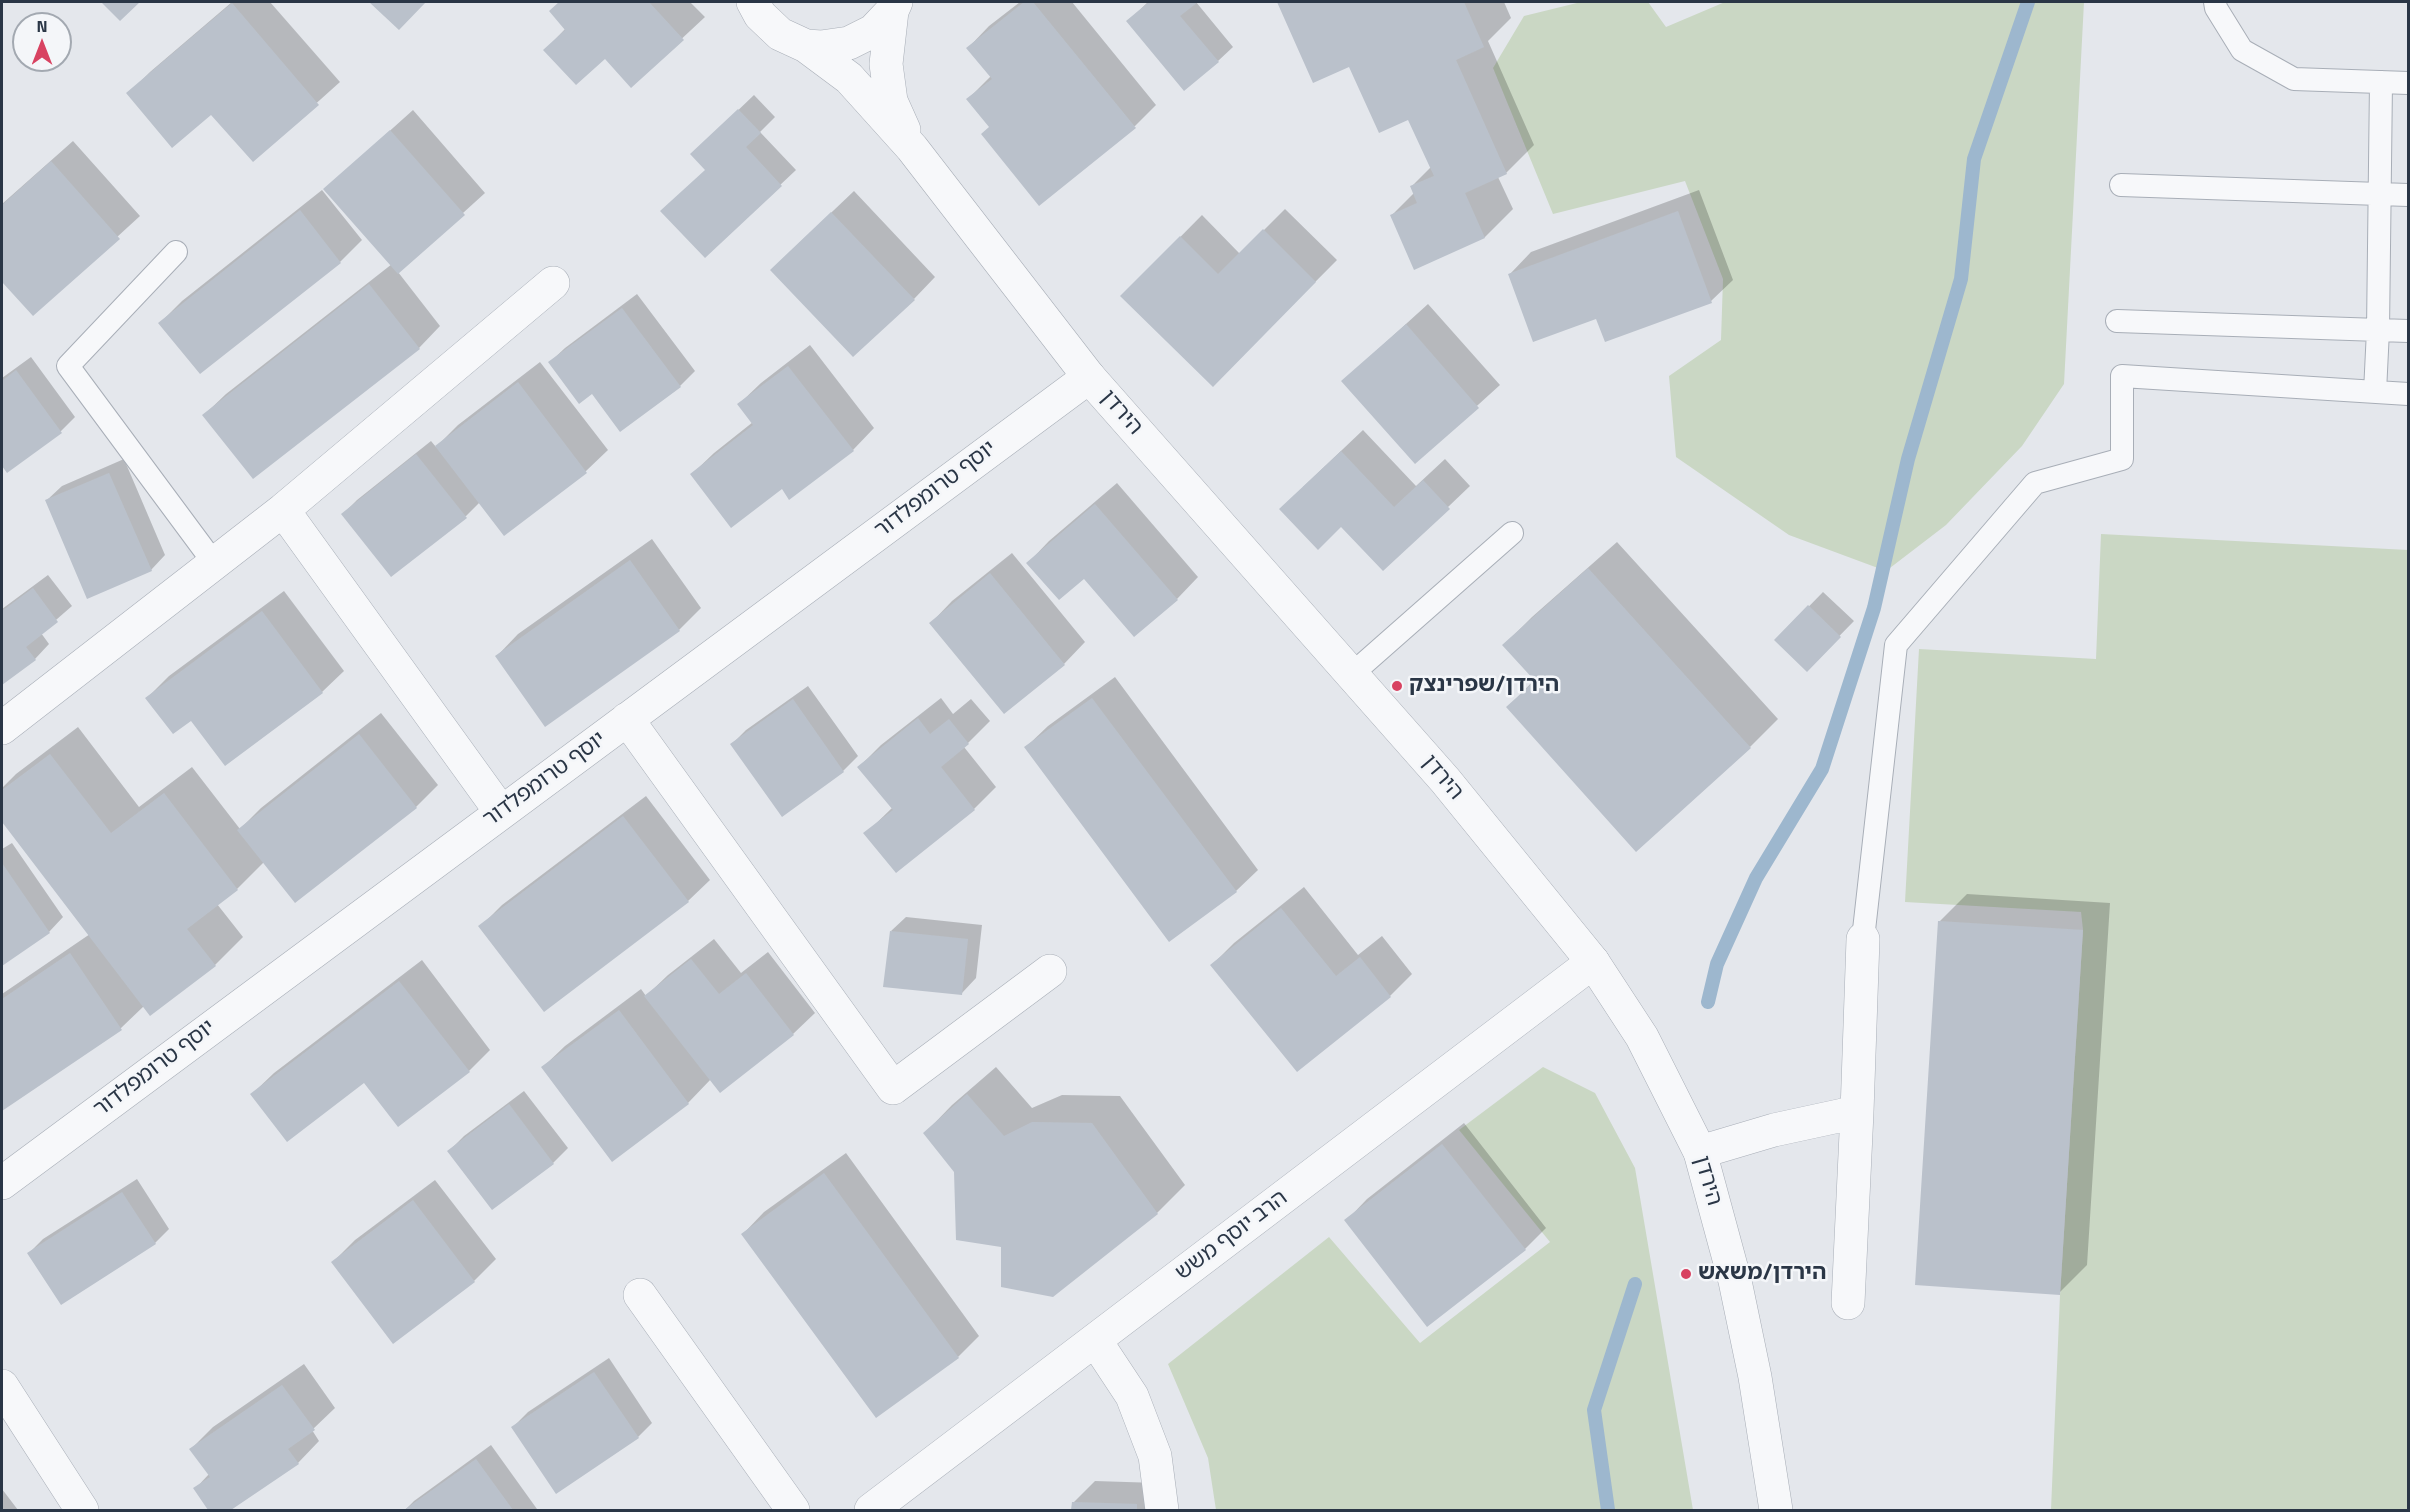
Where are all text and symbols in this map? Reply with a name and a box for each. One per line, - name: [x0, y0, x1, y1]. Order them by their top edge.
- north arrow: [12, 12, 72, 72]
- text: N: [36, 14, 48, 38]
- street label: הירדן: [1094, 385, 1148, 441]
- street label: יוסף טרומפלדור: [870, 436, 1002, 544]
- place label: הירדן/שפרינצק: [1409, 673, 1559, 699]
- marker: הירדן/שפרינצק: [1390, 679, 1404, 693]
- street label: יוסף טרומפלדור: [479, 727, 611, 833]
- street label: הירדן: [1416, 750, 1468, 806]
- street label: יוסף טרומפלדור: [89, 1015, 221, 1123]
- street label: הירדן: [1687, 1153, 1727, 1209]
- street label: הרב יוסף משש: [1171, 1185, 1293, 1287]
- place label: הירדן/משאש: [1698, 1261, 1826, 1287]
- marker: הירדן/משאש: [1679, 1267, 1693, 1281]

